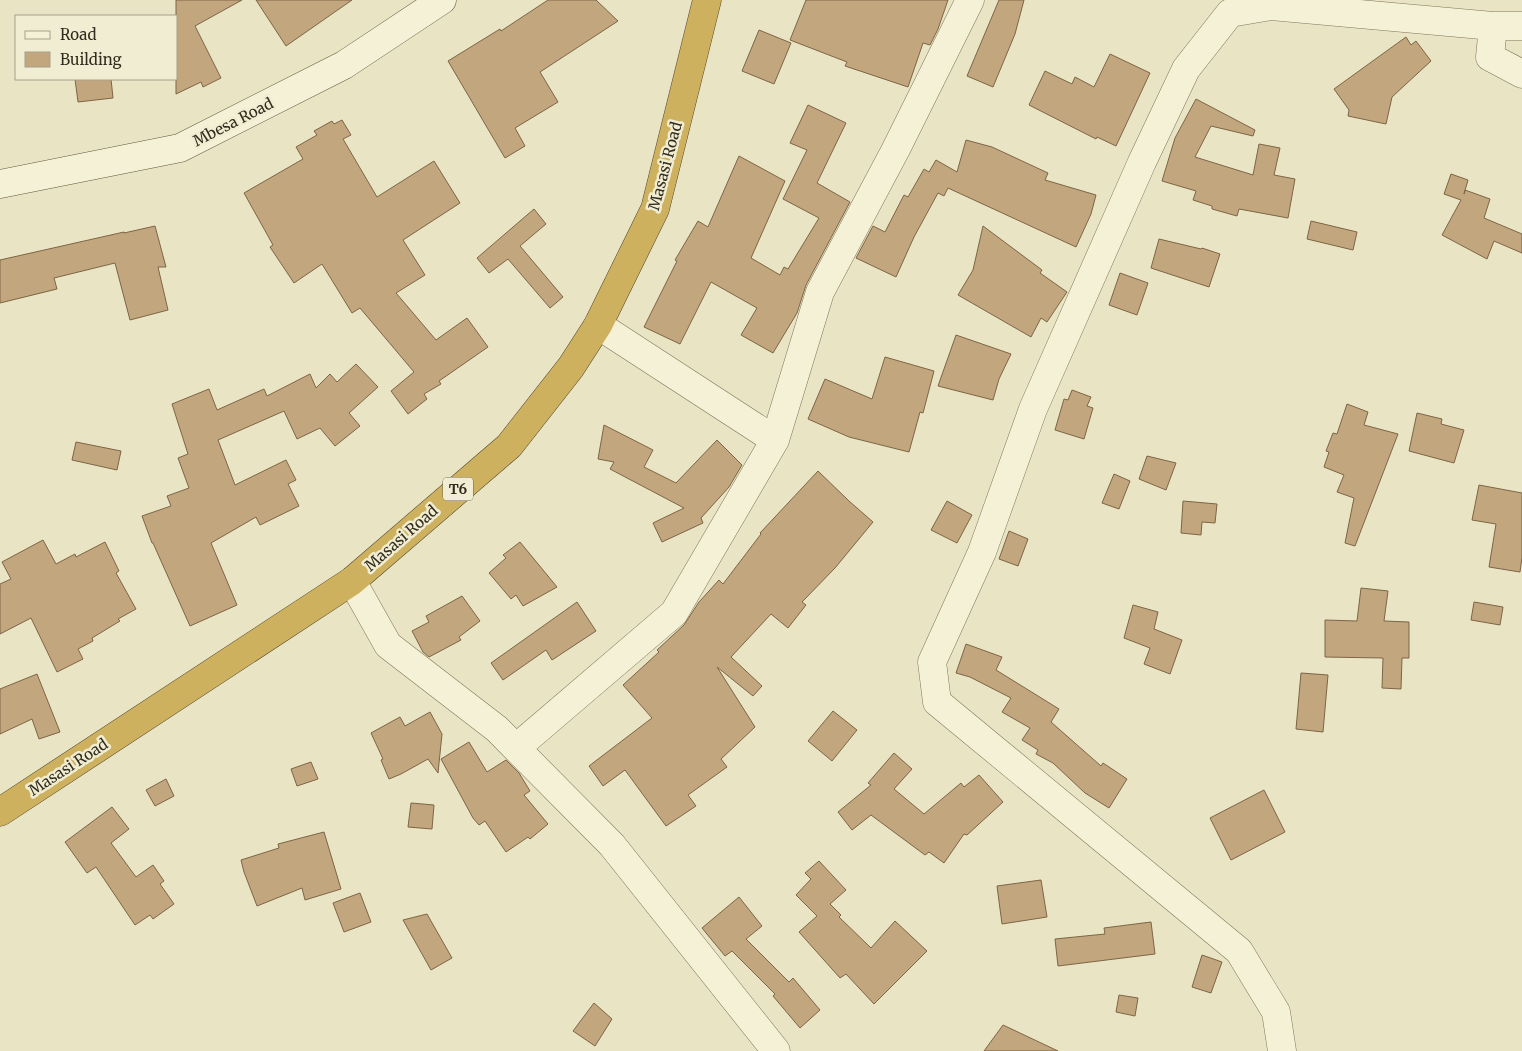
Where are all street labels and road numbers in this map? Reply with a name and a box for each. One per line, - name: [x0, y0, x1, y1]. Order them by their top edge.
- street label: Mbesa Road: [190, 94, 276, 150]
- street label: Masasi Road: [644, 120, 686, 212]
- road number: T6: [443, 478, 473, 500]
- street label: Masasi Road: [361, 501, 441, 575]
- street label: Masasi Road: [25, 734, 111, 800]

